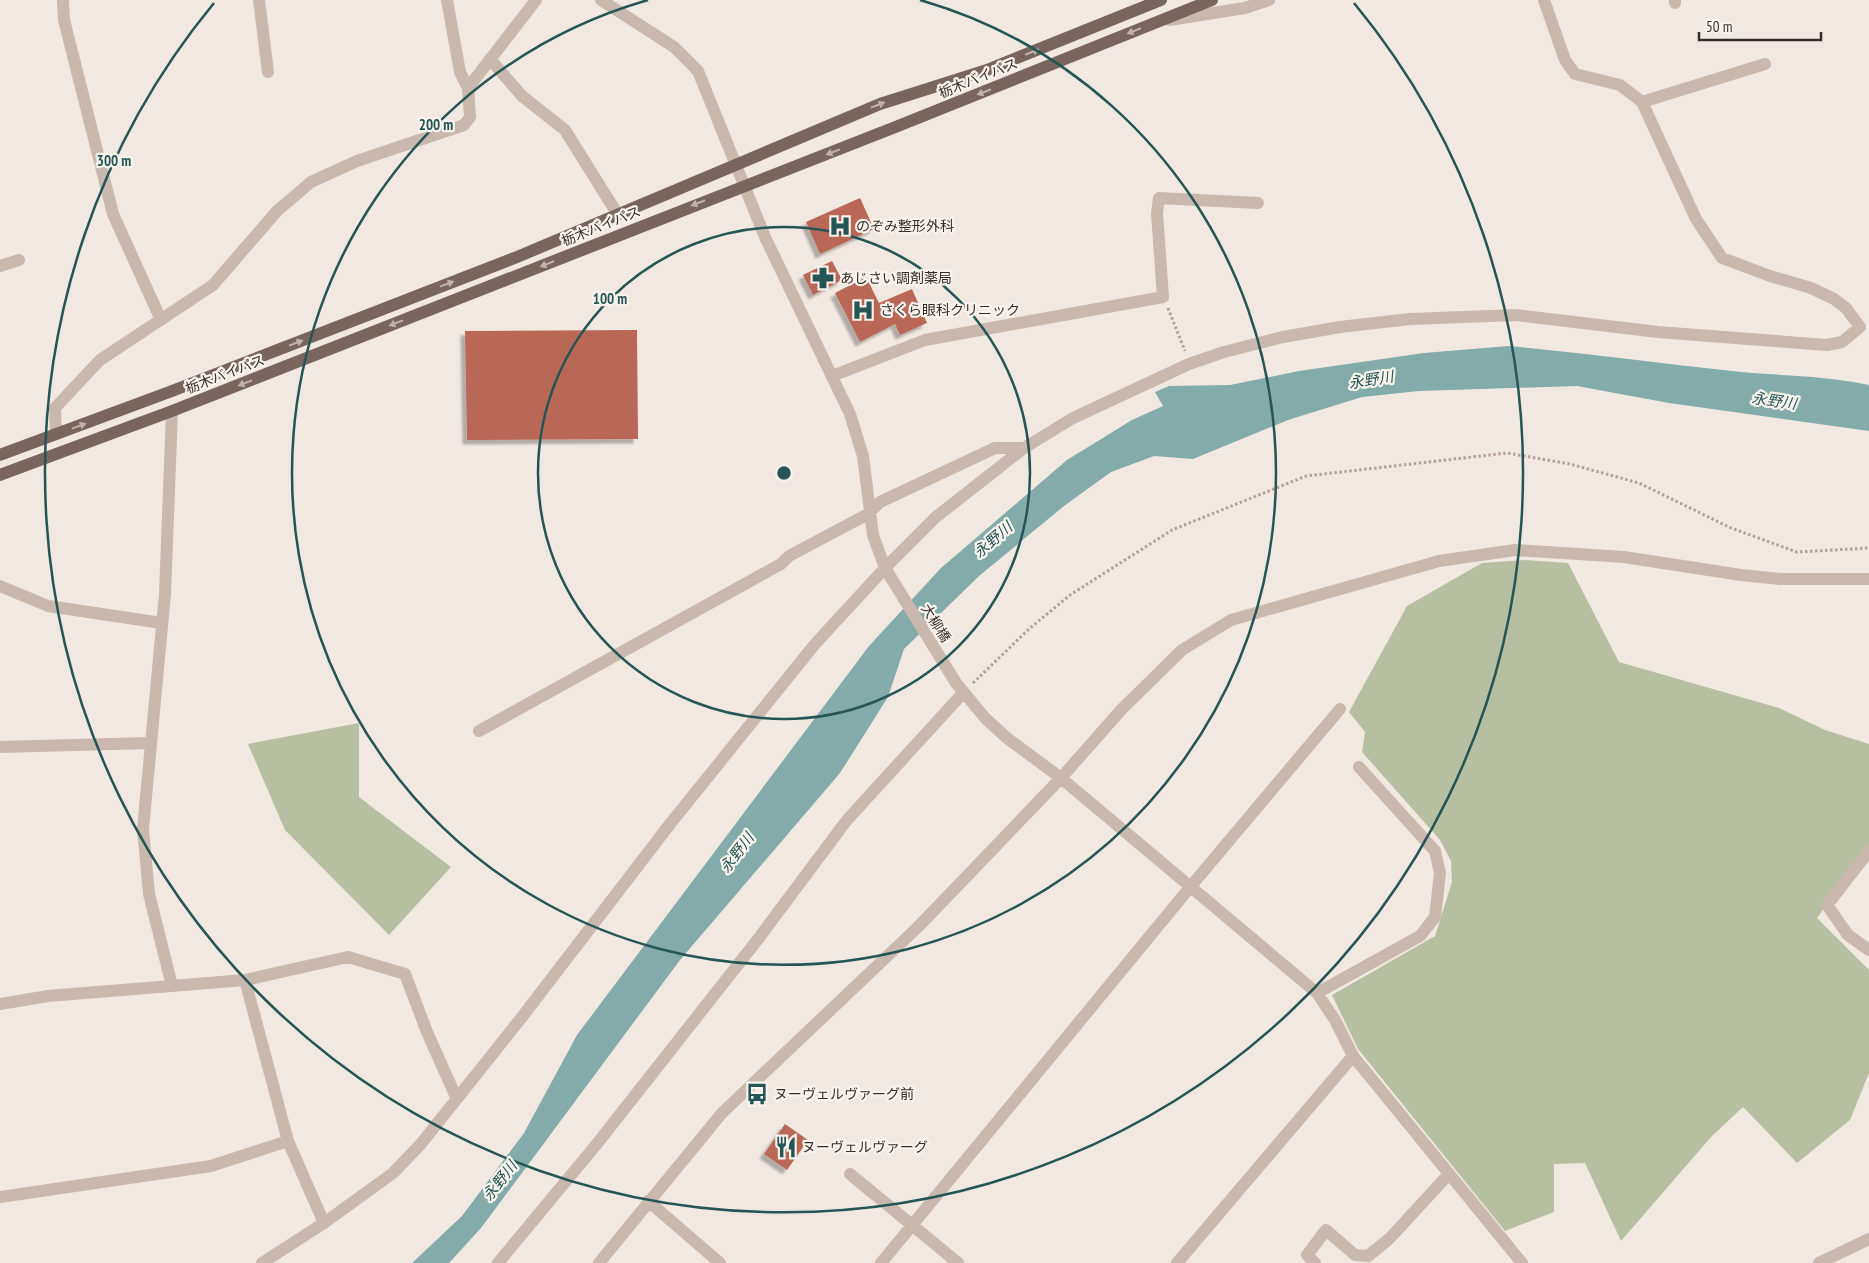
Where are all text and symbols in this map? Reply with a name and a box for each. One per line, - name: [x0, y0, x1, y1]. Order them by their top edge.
- scale bar: [1699, 10, 1822, 42]
- text: 50 m: [1706, 17, 1732, 36]
- one-way arrow: [1127, 28, 1141, 36]
- one-way arrow: [1024, 48, 1039, 56]
- street label: 栃木バイパス: [936, 54, 1020, 102]
- one-way arrow: [976, 89, 991, 96]
- one-way arrow: [871, 101, 886, 109]
- text: 200 m: [419, 115, 453, 134]
- one-way arrow: [825, 149, 840, 156]
- text: 300 m: [97, 151, 131, 170]
- one-way arrow: [691, 200, 706, 208]
- street label: 栃木バイパス: [559, 202, 643, 250]
- hospital icon: のぞみ整形外科: [827, 213, 853, 239]
- place label: のぞみ整形外科: [856, 217, 954, 235]
- one-way arrow: [540, 260, 555, 268]
- pharmacy icon: あじさい調剤薬局: [810, 265, 836, 291]
- place label: あじさい調剤薬局: [840, 269, 952, 287]
- one-way arrow: [440, 280, 455, 288]
- text: 100 m: [593, 289, 627, 308]
- hospital icon: さくら眼科クリニック: [850, 297, 876, 323]
- place label: さくら眼科クリニック: [880, 301, 1020, 319]
- one-way arrow: [388, 319, 403, 327]
- one-way arrow: [289, 339, 304, 347]
- street label: 栃木バイパス: [183, 351, 267, 397]
- water label: 永野川: [1347, 366, 1397, 392]
- one-way arrow: [238, 379, 252, 387]
- water label: 永野川: [1750, 388, 1800, 413]
- one-way arrow: [71, 422, 86, 429]
- centre of rings: [775, 464, 793, 482]
- water label: 永野川: [969, 516, 1017, 562]
- street label: 大柳橋: [917, 600, 955, 646]
- water label: 永野川: [715, 827, 759, 876]
- bus stop icon: ヌーヴェルヴァーグ前: [744, 1081, 770, 1107]
- place label: ヌーヴェルヴァーグ前: [774, 1085, 914, 1103]
- restaurant icon: ヌーヴェルヴァーグ: [773, 1134, 799, 1160]
- place label: ヌーヴェルヴァーグ: [802, 1138, 928, 1156]
- water label: 永野川: [478, 1156, 522, 1204]

